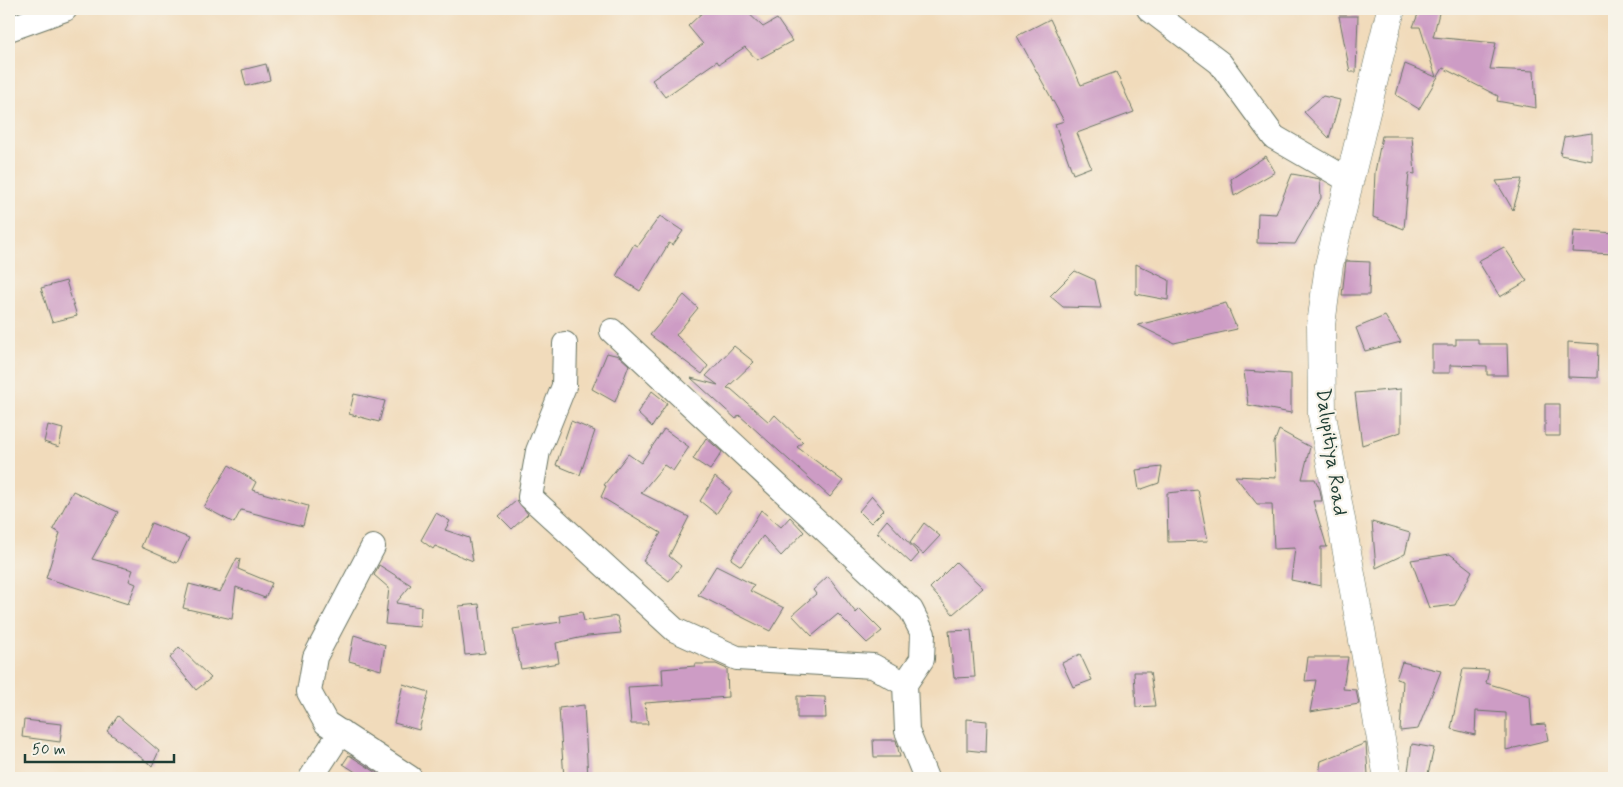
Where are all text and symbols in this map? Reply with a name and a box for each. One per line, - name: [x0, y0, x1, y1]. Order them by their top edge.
- street label: Dalupitiya Road: [1309, 387, 1353, 517]
- scale bar: [25, 732, 174, 764]
- text: 50 m: [32, 740, 66, 760]

